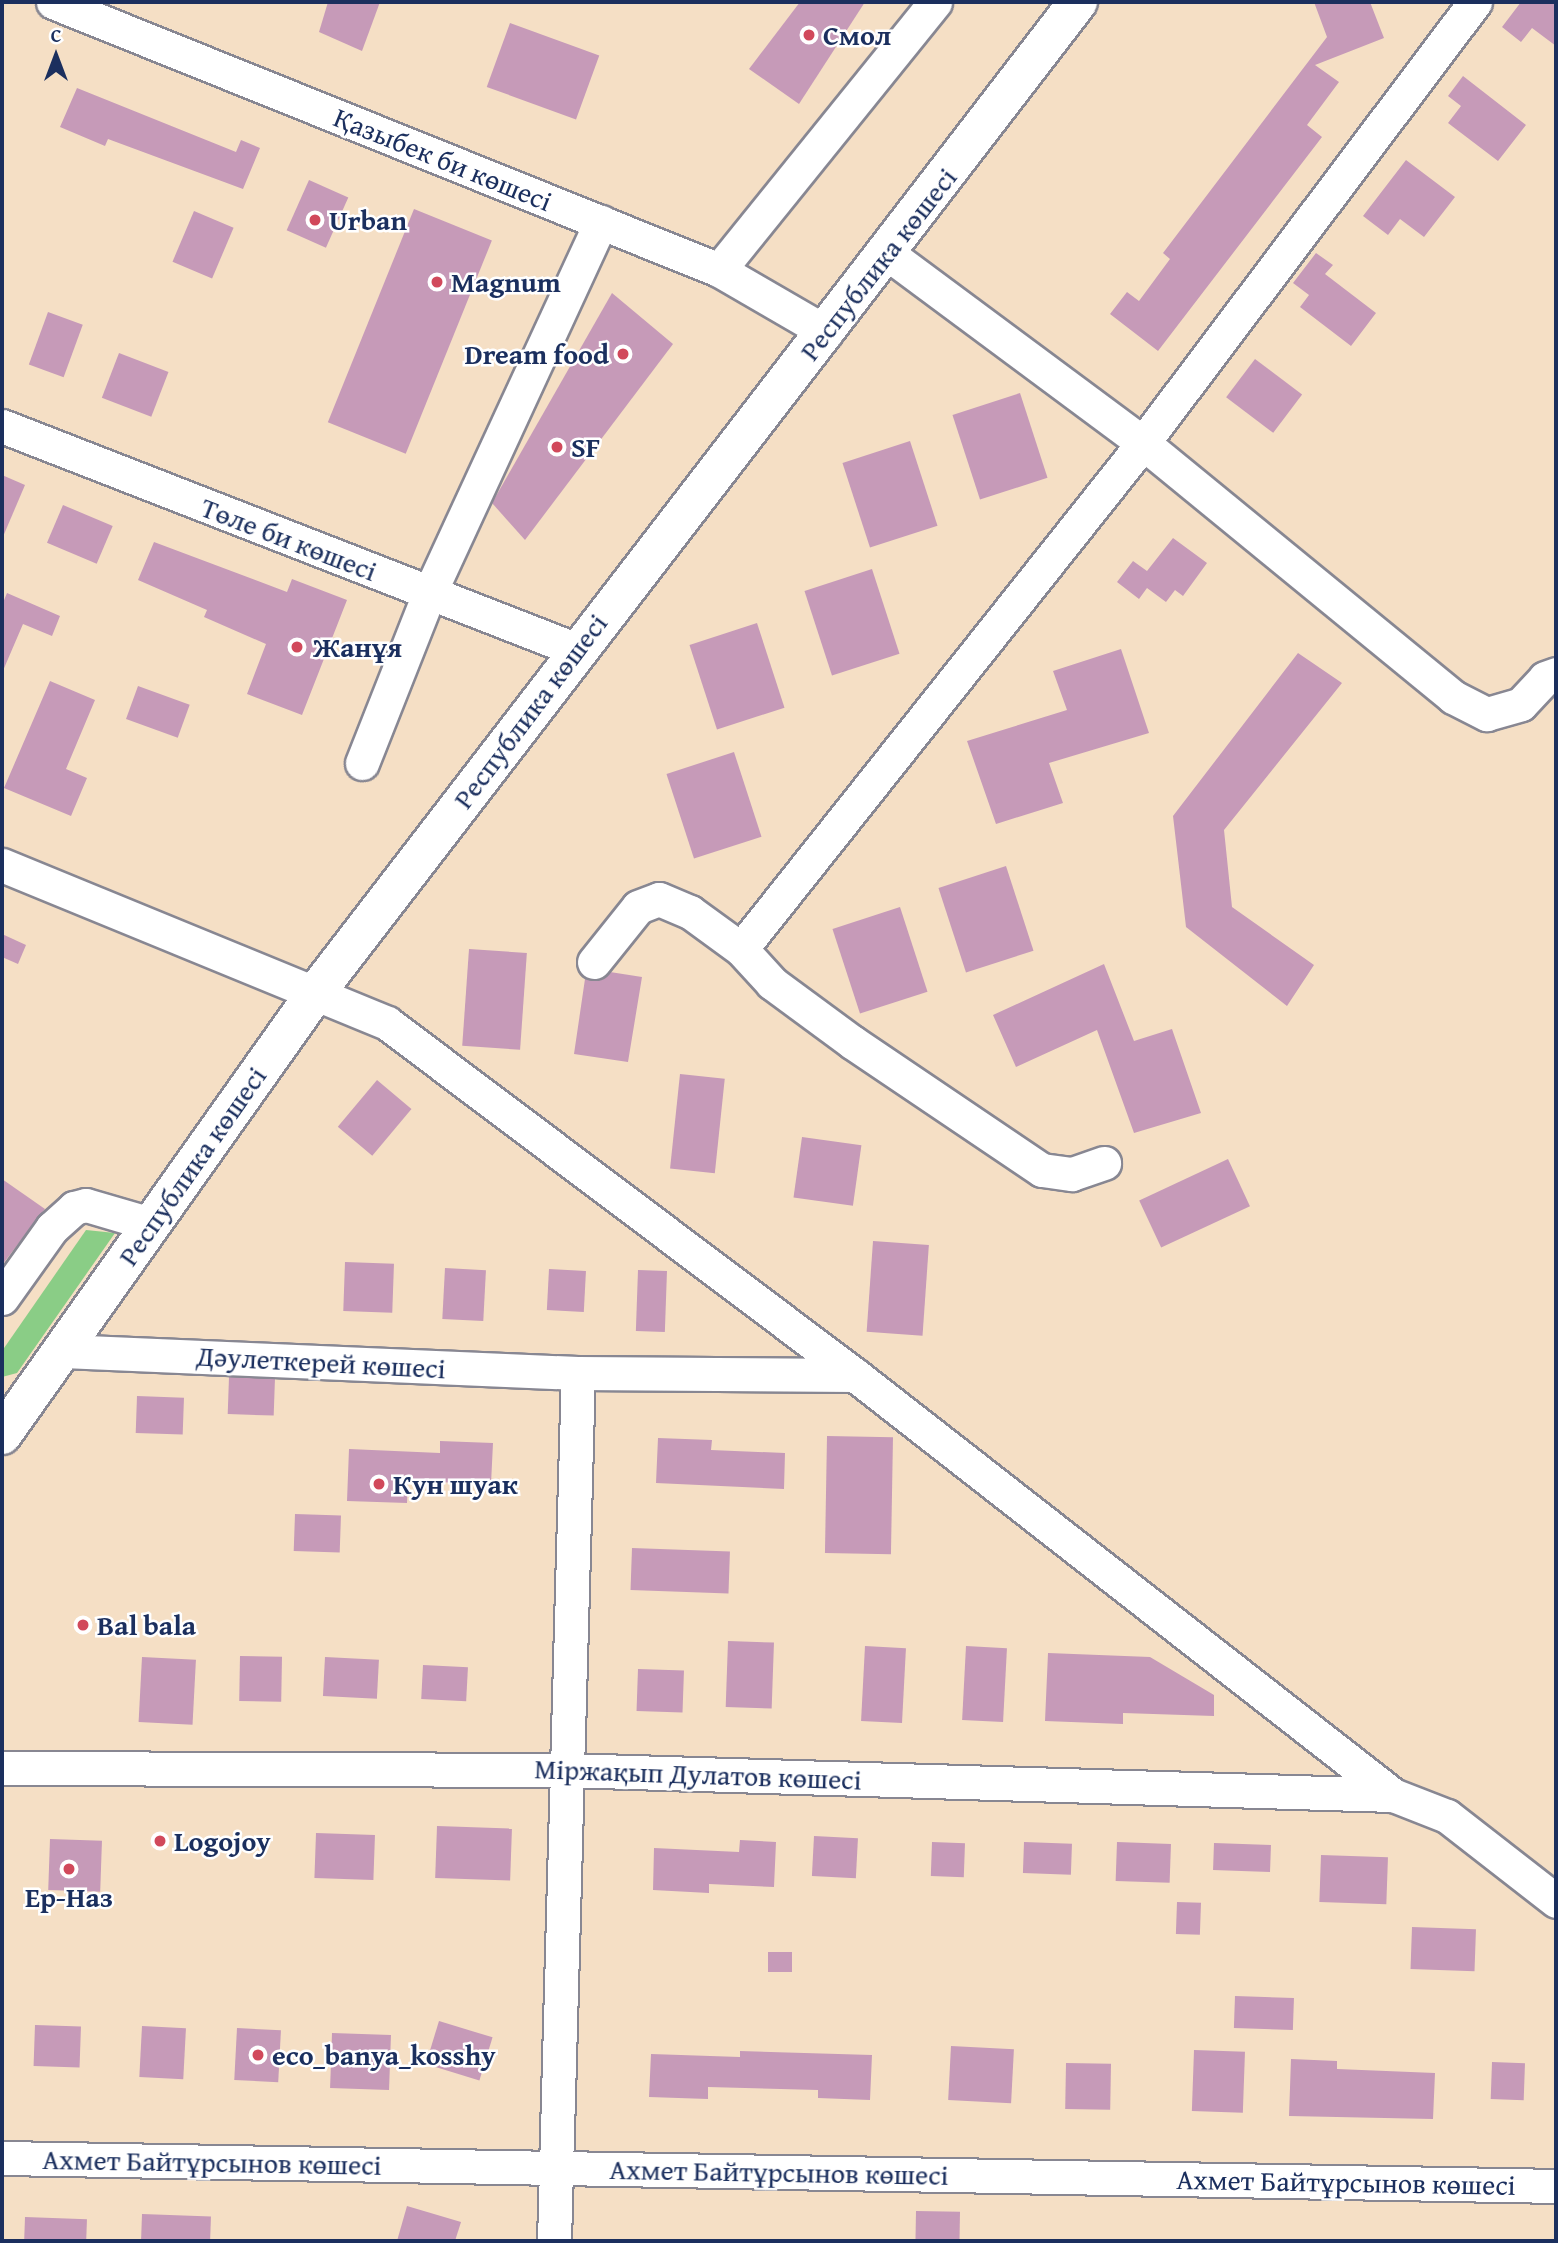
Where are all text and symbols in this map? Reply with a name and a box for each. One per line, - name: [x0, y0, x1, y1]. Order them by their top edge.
- place label: Смол: [823, 18, 891, 52]
- north arrow: [21, 21, 91, 91]
- text: С: [51, 21, 61, 49]
- marker: Смол: [801, 27, 817, 43]
- street label: Қазыбек би көшесі: [329, 100, 557, 218]
- street label: Республика көшесі: [792, 161, 964, 367]
- place label: Urban: [329, 203, 407, 237]
- marker: Urban: [307, 212, 323, 228]
- place label: Magnum: [451, 265, 561, 299]
- marker: Magnum: [429, 274, 445, 290]
- place label: Dream food: [464, 337, 609, 371]
- marker: Dream food: [615, 346, 631, 362]
- place label: SF: [571, 430, 600, 464]
- marker: SF: [549, 439, 565, 455]
- street label: Төле би көшесі: [196, 490, 382, 588]
- street label: Республика көшесі: [446, 607, 614, 815]
- place label: Жанұя: [313, 630, 402, 664]
- marker: Жанұя: [287, 637, 307, 657]
- street label: Республика көшесі: [111, 1060, 273, 1272]
- street label: Дәулеткерей көшесі: [195, 1339, 447, 1385]
- place label: Кун шуак: [393, 1467, 518, 1501]
- marker: Кун шуак: [371, 1476, 387, 1492]
- place label: Bal bala: [97, 1608, 196, 1642]
- marker: Bal bala: [75, 1617, 91, 1633]
- street label: Міржақып Дулатов көшесі: [534, 1751, 862, 1797]
- place label: Logojoy: [174, 1824, 271, 1858]
- marker: Logojoy: [152, 1833, 168, 1849]
- marker: Ер-Наз: [61, 1861, 77, 1877]
- place label: Ер-Наз: [25, 1880, 113, 1914]
- place label: eco_banya_kosshy: [272, 2038, 496, 2072]
- marker: eco_banya_kosshy: [250, 2047, 266, 2063]
- street label: Ахмет Байтұрсынов көшесі: [42, 2142, 382, 2182]
- street label: Ахмет Байтұрсынов көшесі: [609, 2152, 949, 2192]
- street label: Ахмет Байтұрсынов көшесі: [1176, 2162, 1516, 2202]

